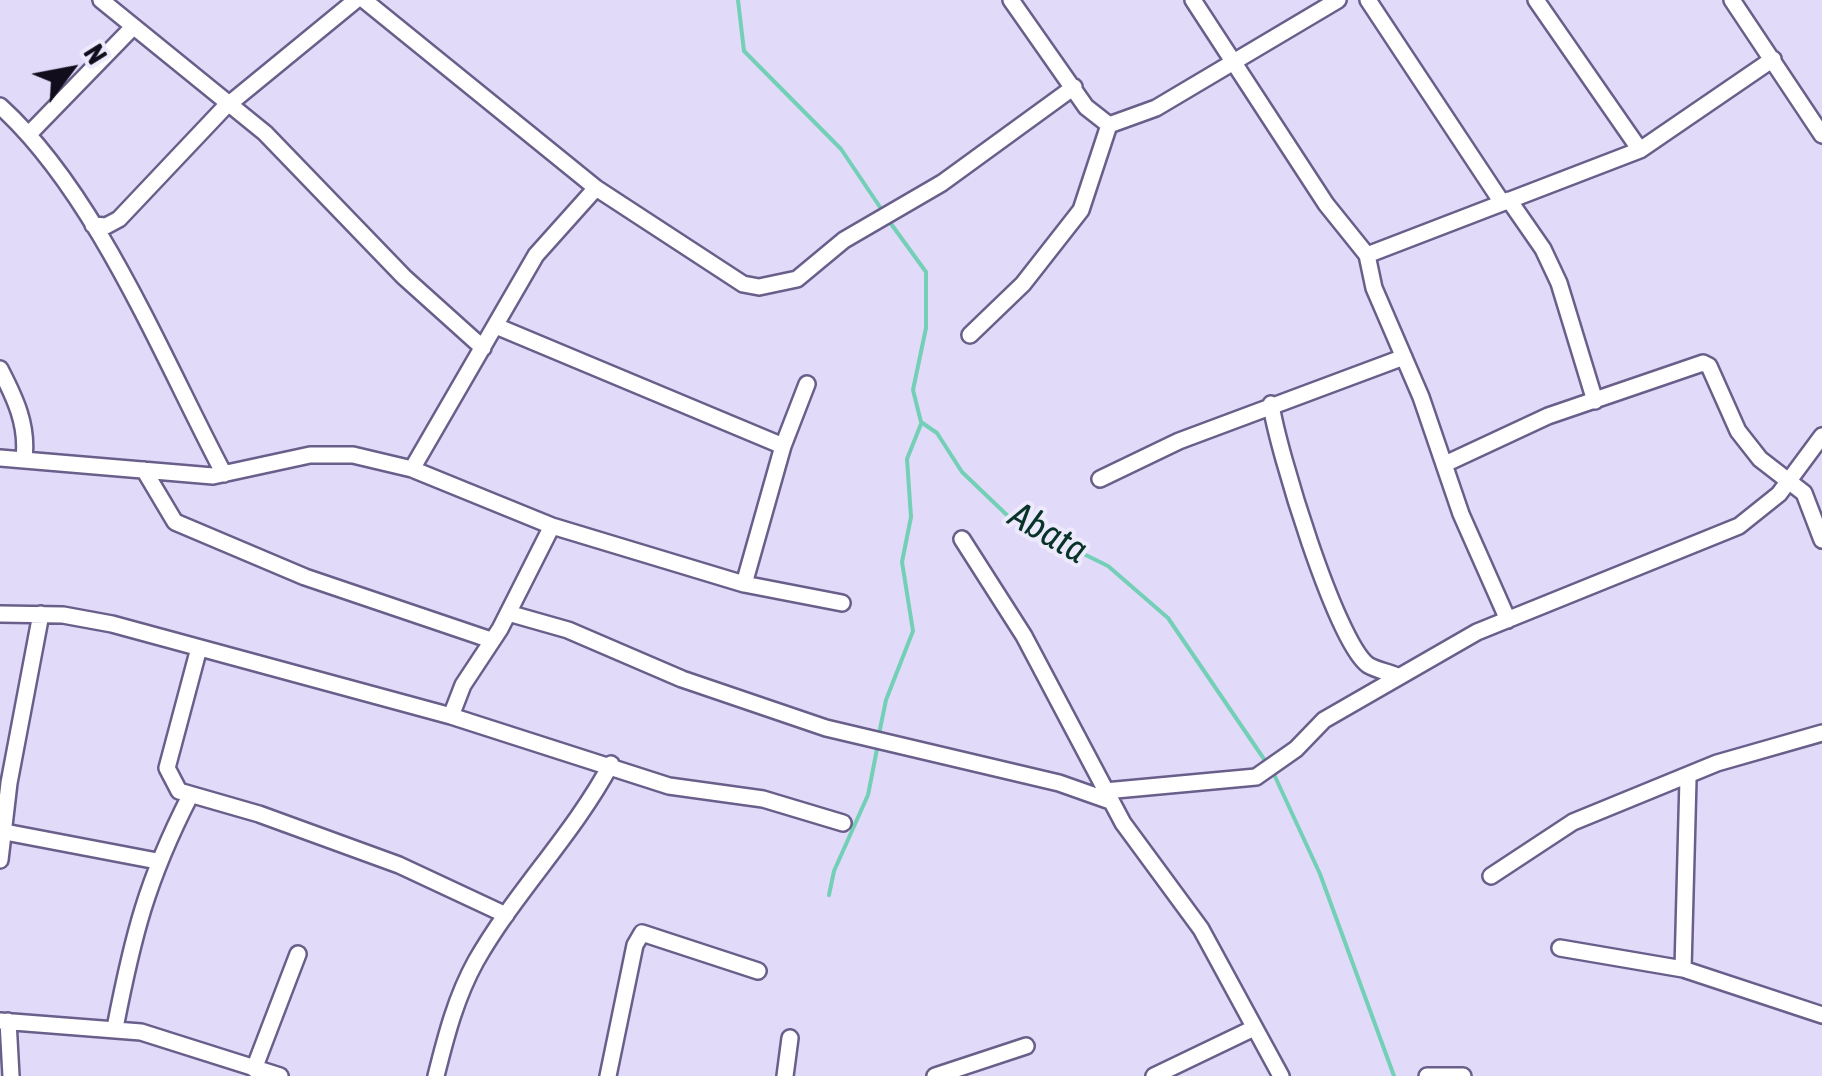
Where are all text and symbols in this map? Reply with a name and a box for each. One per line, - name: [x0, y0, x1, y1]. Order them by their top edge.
- north arrow: [20, 20, 120, 120]
- text: N: [77, 39, 113, 70]
- water label: Abata: [1001, 493, 1095, 573]

